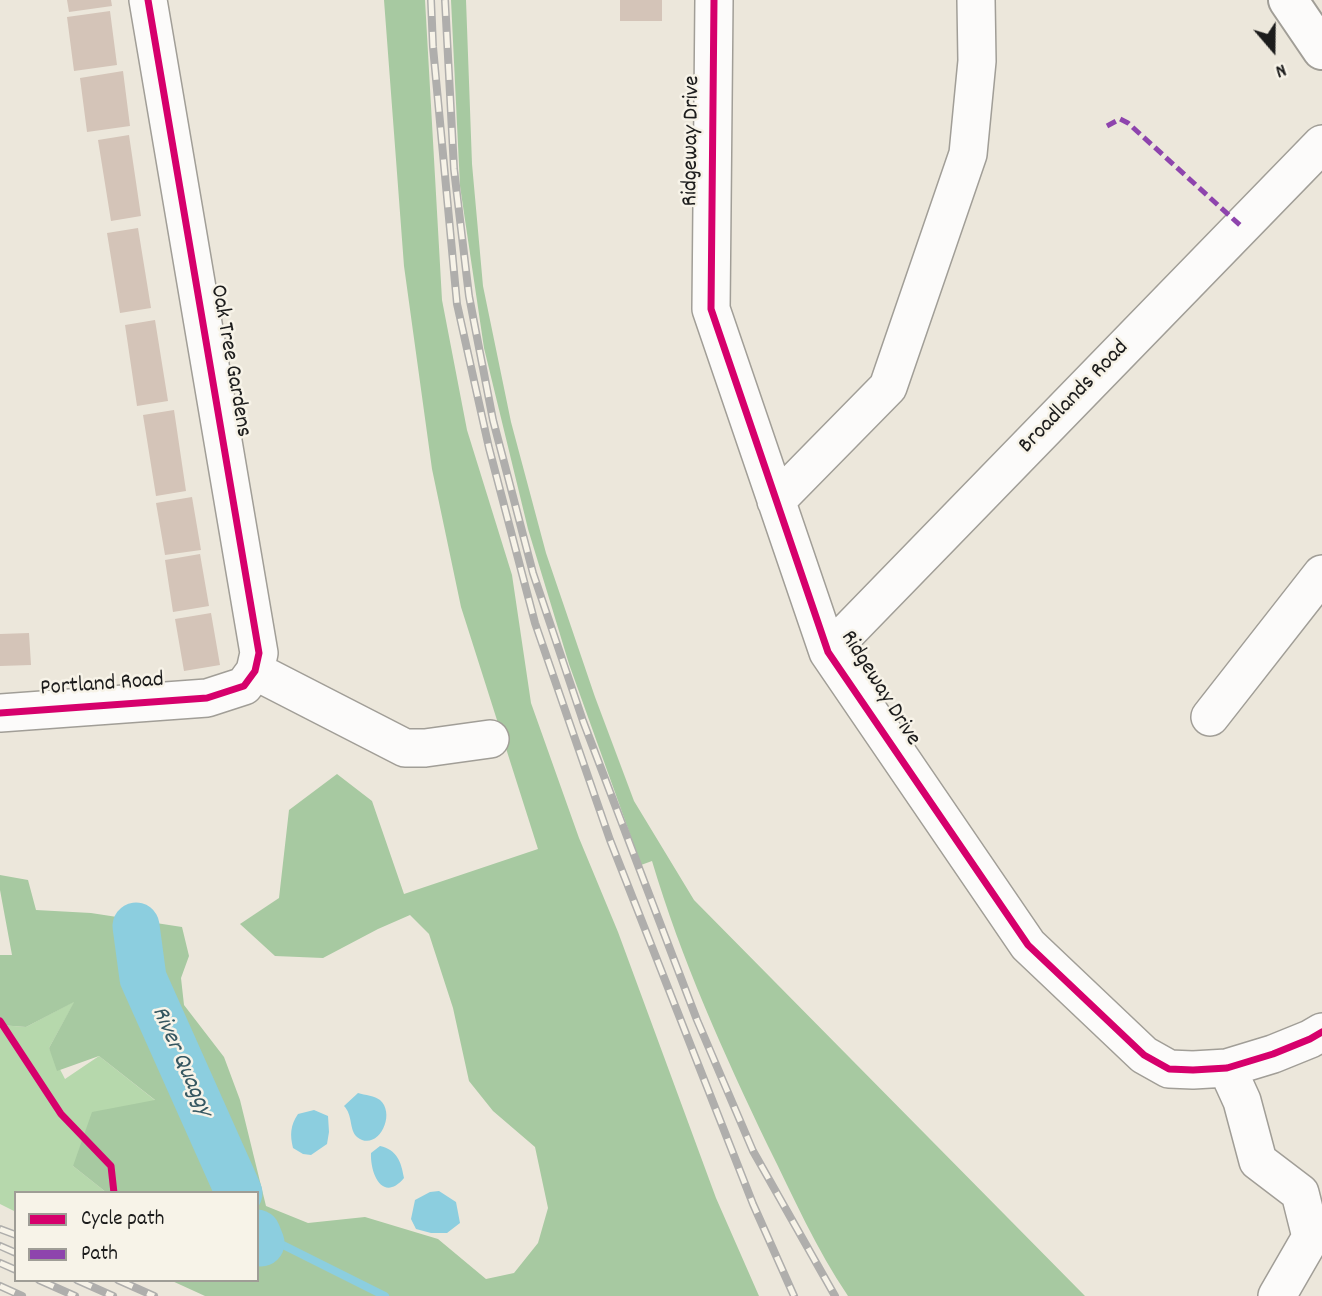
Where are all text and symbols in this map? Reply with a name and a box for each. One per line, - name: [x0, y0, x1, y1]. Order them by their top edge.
- north arrow: [1238, 14, 1308, 84]
- text: N: [1271, 55, 1289, 83]
- street label: Ridgeway Drive: [678, 75, 708, 207]
- street label: Oak Tree Gardens: [202, 283, 256, 439]
- street label: Broadlands Road: [1014, 336, 1136, 460]
- street label: Ridgeway Drive: [833, 626, 925, 752]
- street label: Portland Road: [39, 668, 165, 704]
- water label: River Quaggy: [143, 1003, 217, 1121]
- legend: [14, 1191, 259, 1282]
- text: Cycle path: [81, 1205, 164, 1235]
- text: Path: [81, 1240, 118, 1270]

